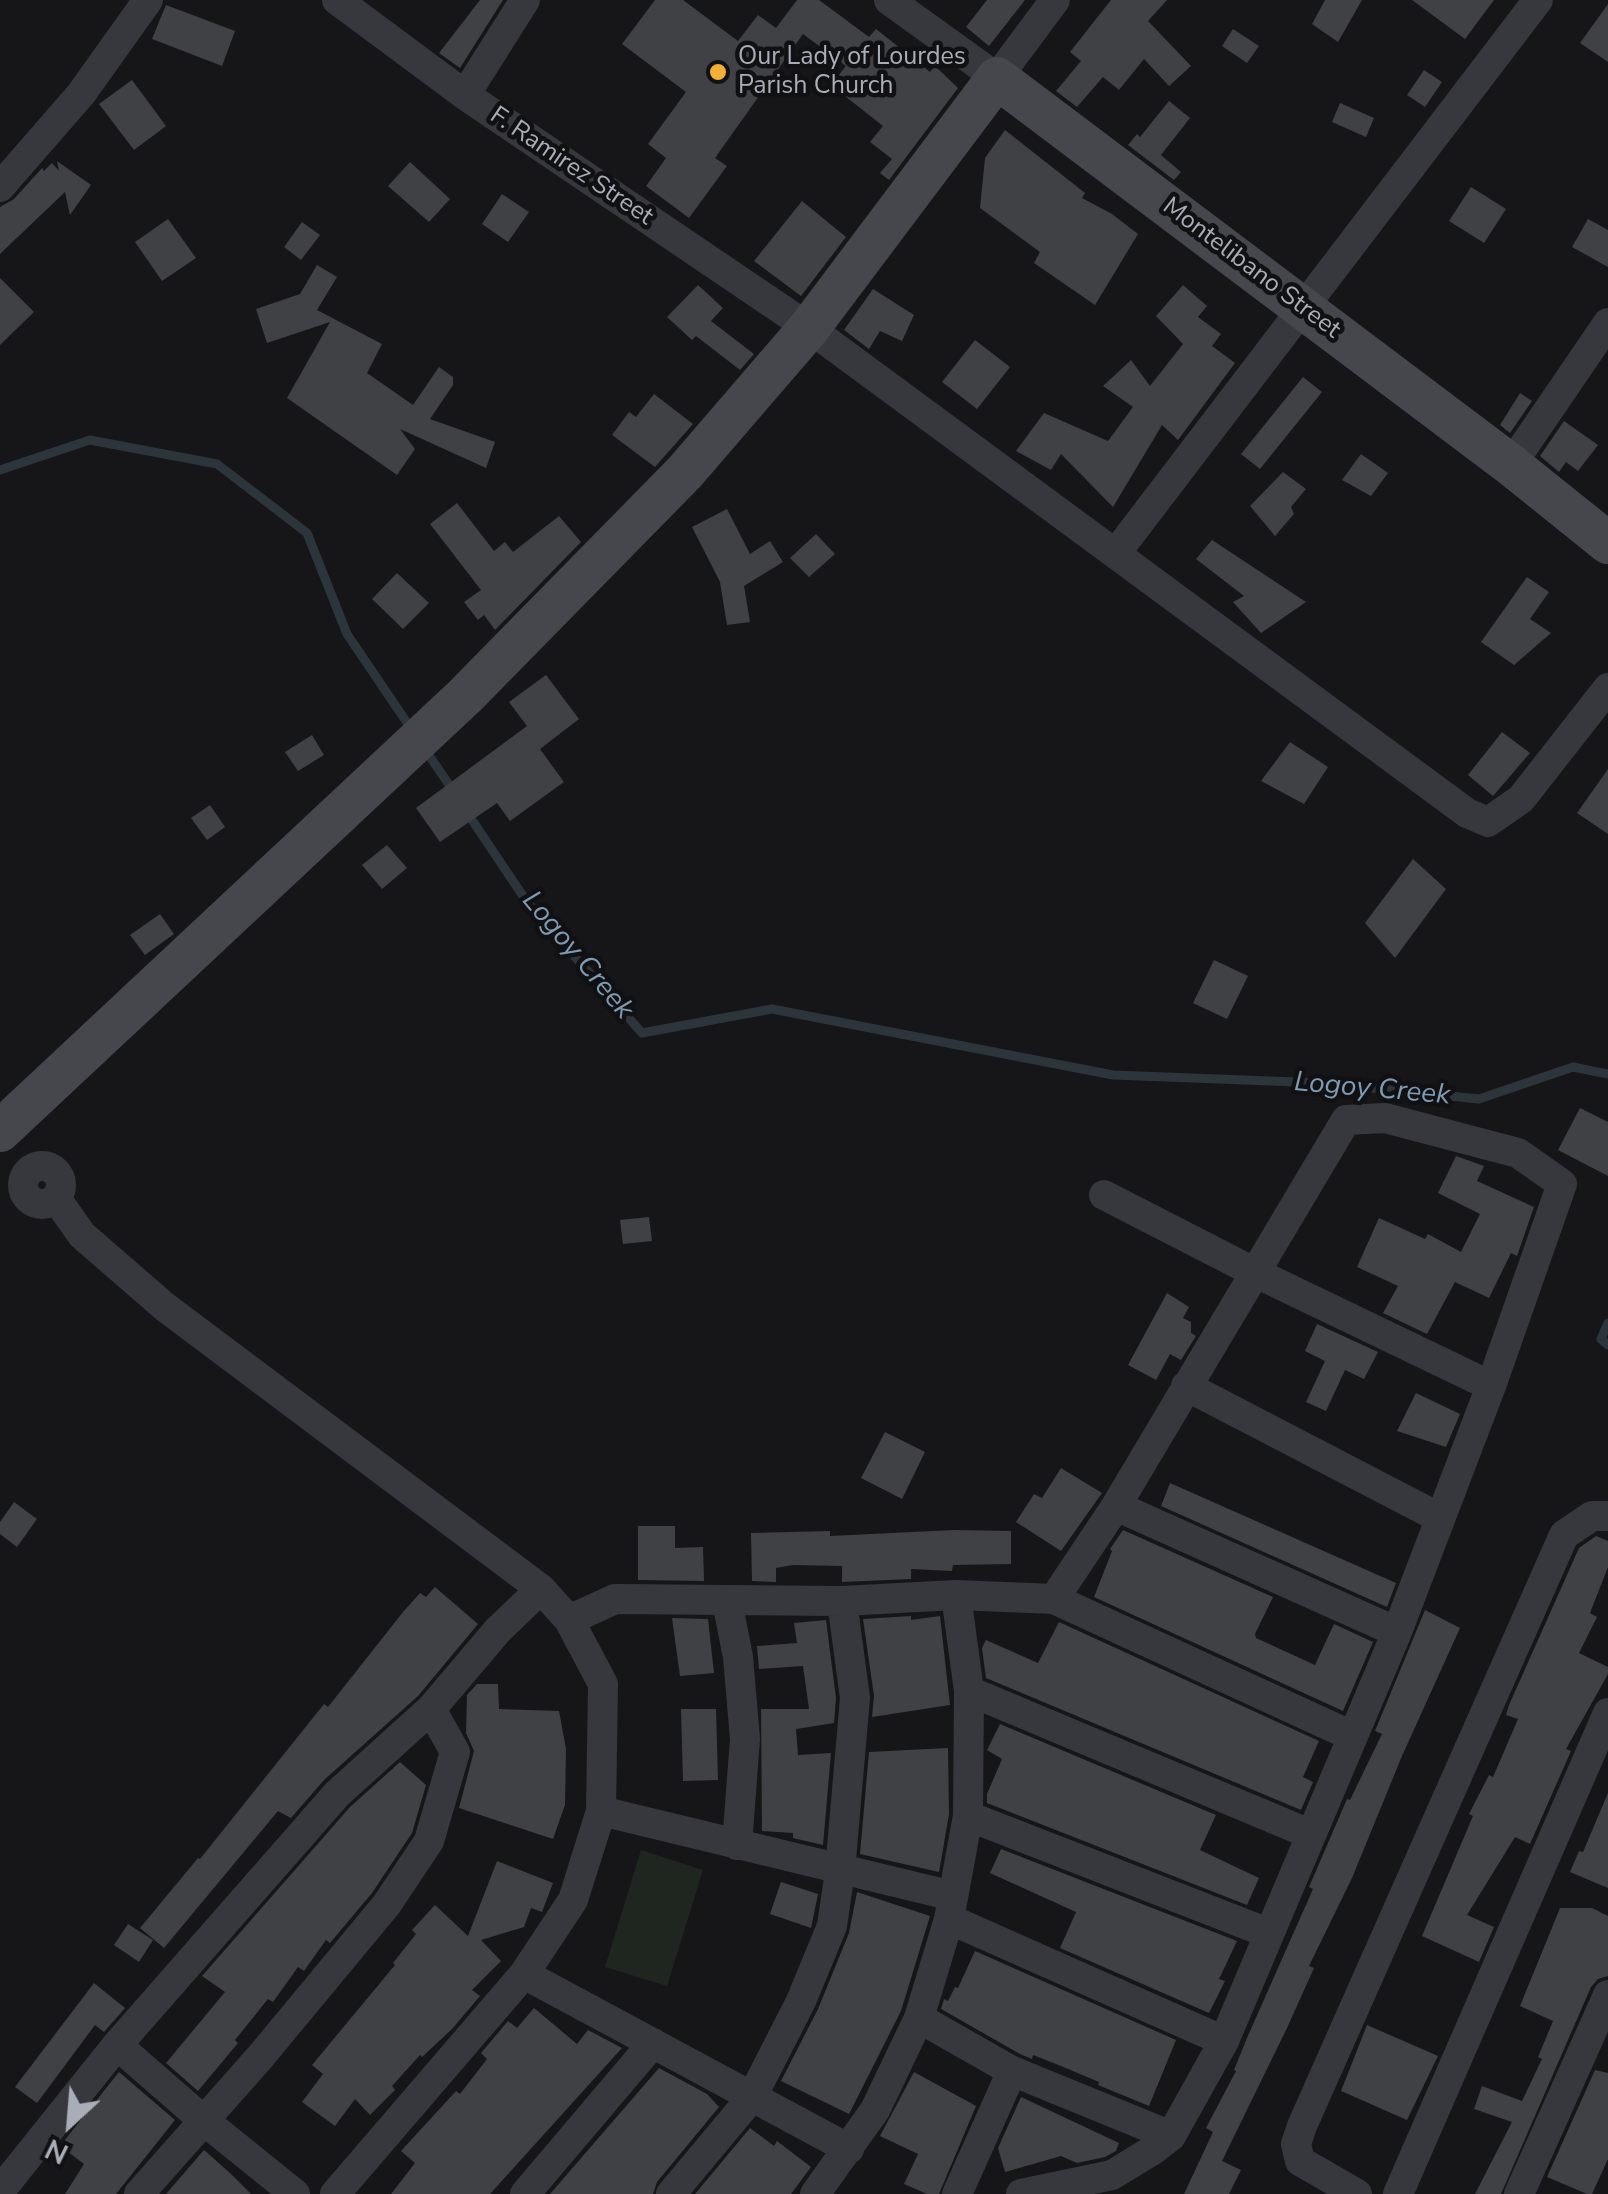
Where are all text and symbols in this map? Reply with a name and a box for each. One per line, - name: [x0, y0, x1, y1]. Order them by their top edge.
- place label: Our Lady of Lourdes Parish Church: [738, 43, 966, 102]
- marker: Our Lady of Lourdes Parish Church: [707, 61, 729, 83]
- street label: F. Ramirez Street: [484, 101, 658, 233]
- street label: Montelibano Street: [1156, 192, 1346, 346]
- water label: Logoy Creek: [514, 885, 640, 1027]
- water label: Logoy Creek: [1293, 1066, 1451, 1114]
- north arrow: [20, 2074, 120, 2174]
- text: N: [39, 2129, 75, 2173]

